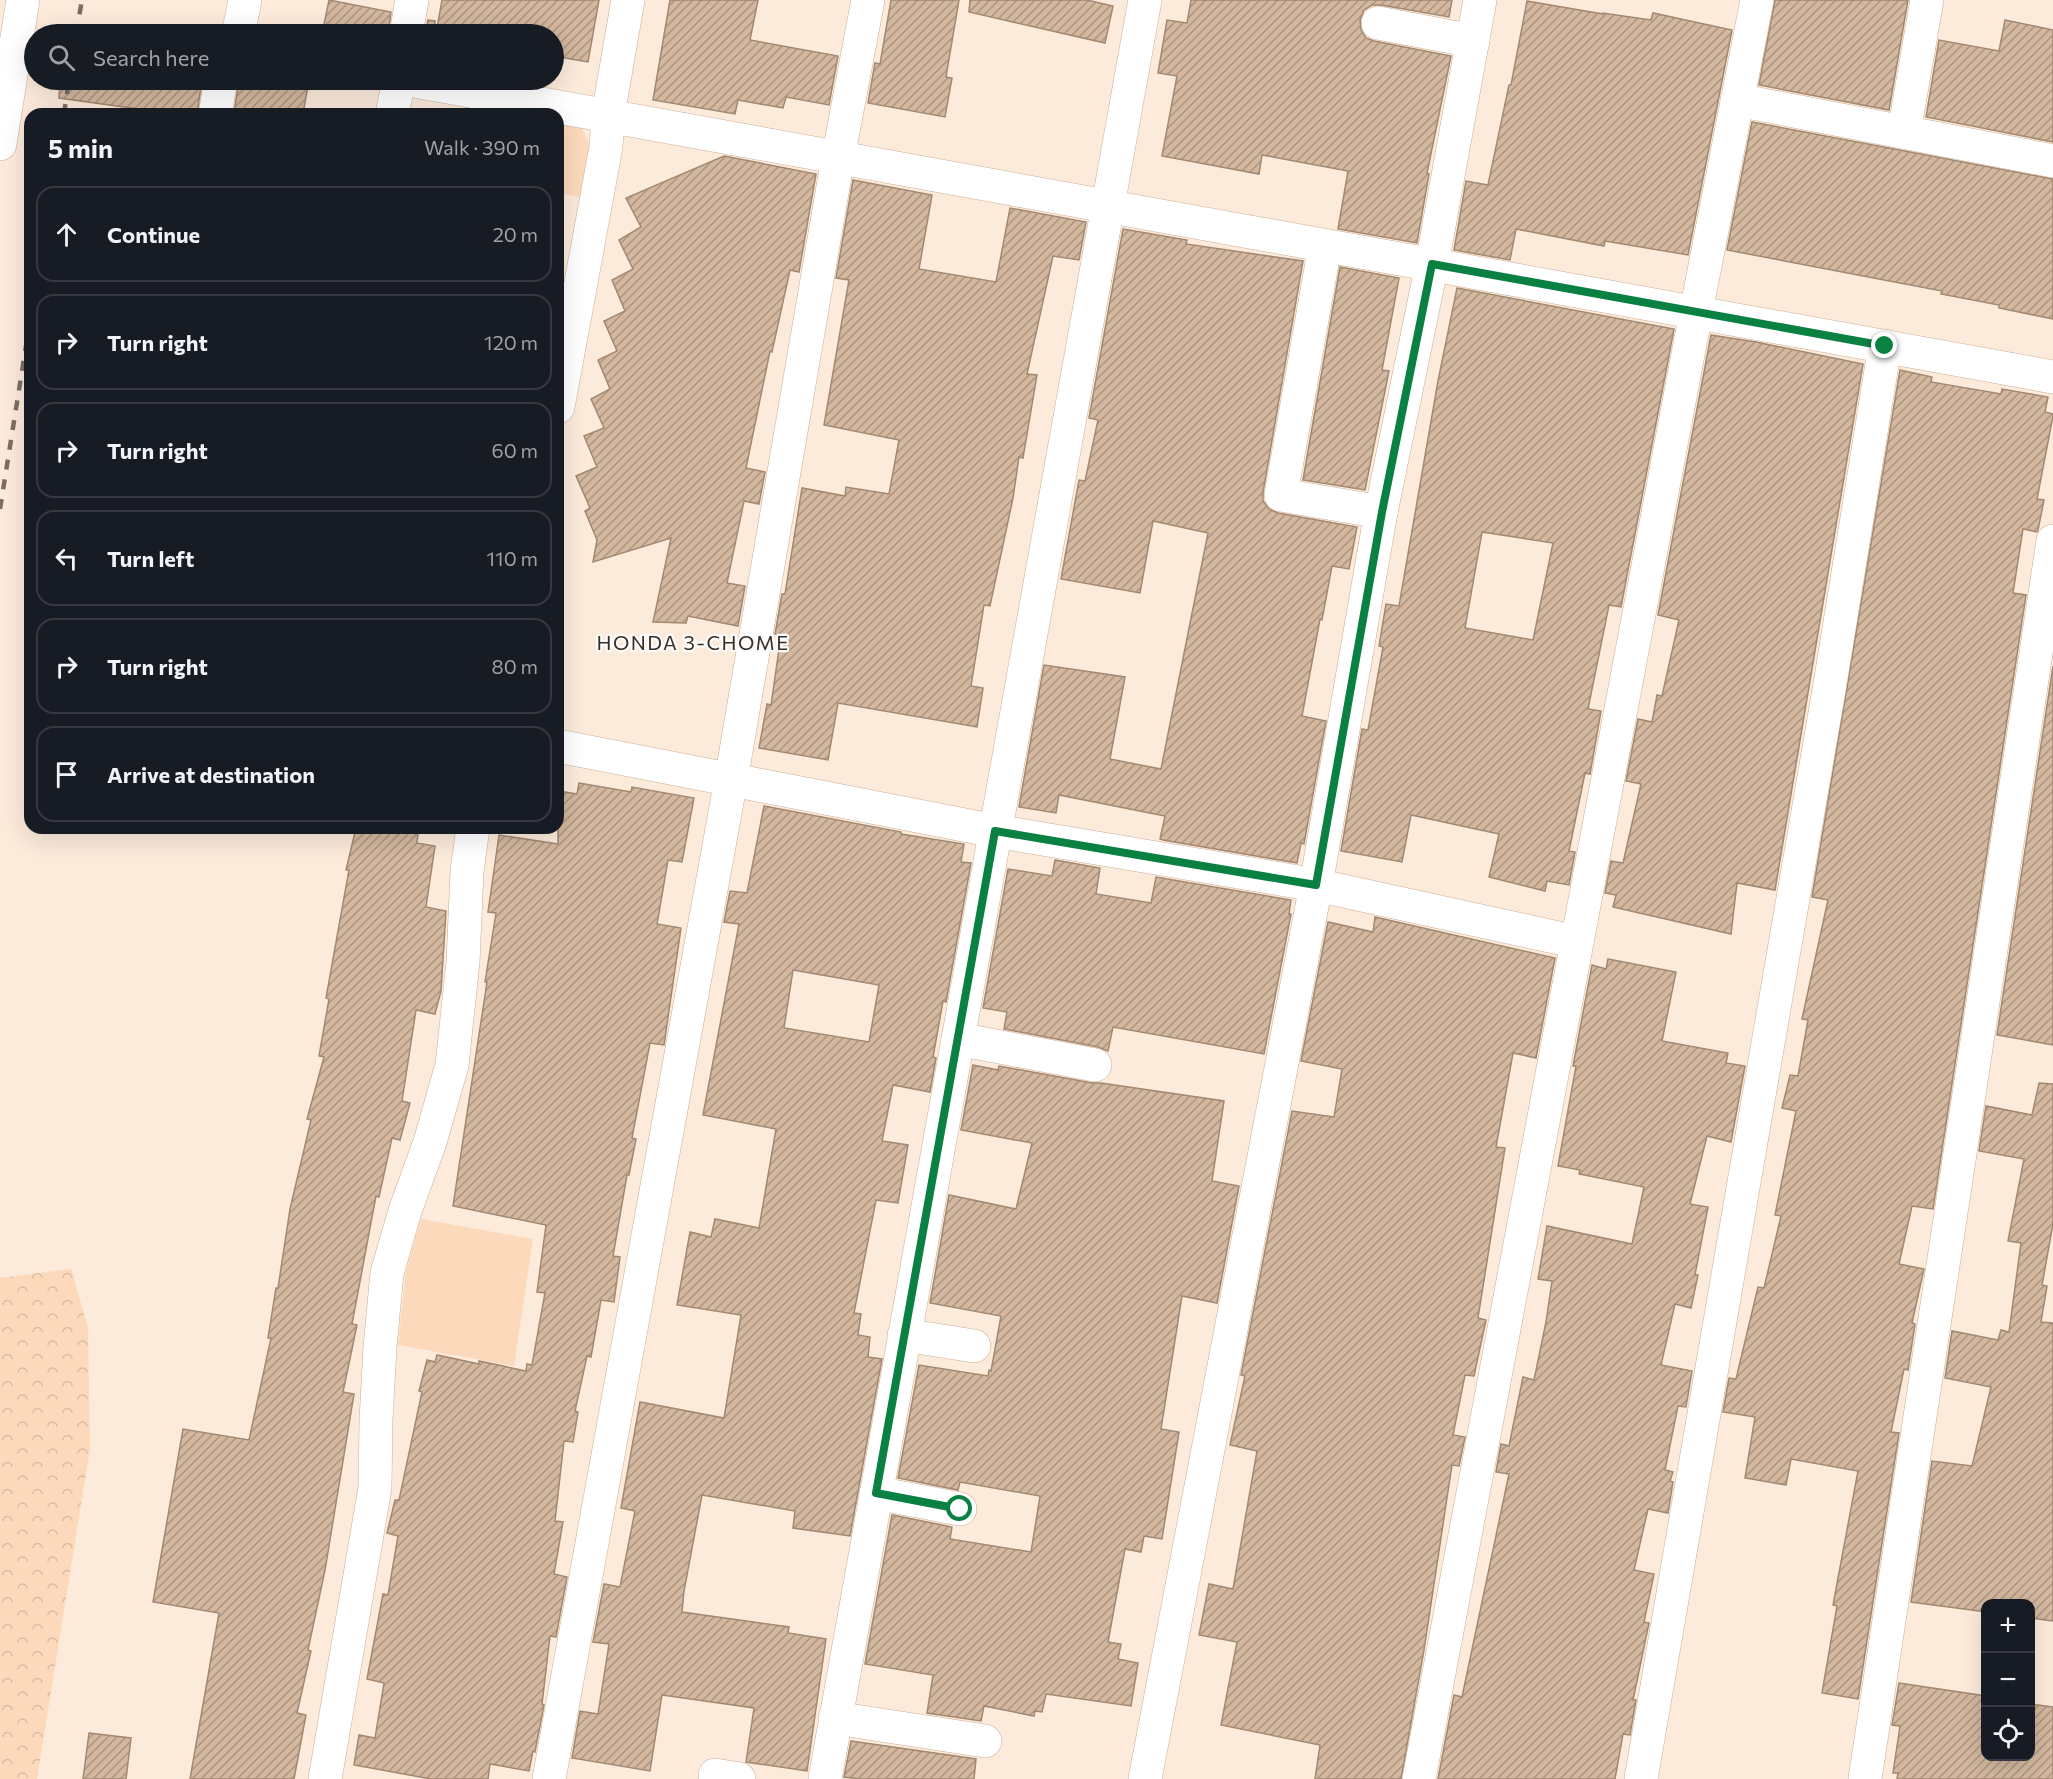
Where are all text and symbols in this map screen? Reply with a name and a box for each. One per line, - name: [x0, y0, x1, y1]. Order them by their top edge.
- search box: [24, 24, 564, 90]
- icon: search: [45, 41, 78, 74]
- text: Search here: [93, 44, 209, 71]
- text: 5 min: [48, 132, 113, 163]
- text: Walk · 390 m: [424, 135, 540, 159]
- icon: ahead: [50, 218, 83, 251]
- text: Continue: [107, 221, 200, 248]
- text: 20 m: [493, 222, 538, 246]
- icon: right: [50, 326, 83, 359]
- text: Turn right: [107, 329, 208, 356]
- text: 120 m: [484, 330, 538, 354]
- route end: [1871, 332, 1897, 358]
- icon: right: [50, 434, 83, 467]
- text: Turn right: [107, 437, 208, 464]
- text: 60 m: [492, 438, 538, 462]
- icon: left: [50, 542, 83, 575]
- text: Turn left: [107, 545, 194, 572]
- text: 110 m: [487, 546, 538, 570]
- district label: HONDA 3-CHOME: [596, 630, 790, 654]
- icon: right: [50, 650, 83, 683]
- text: Turn right: [107, 653, 208, 680]
- text: 80 m: [492, 654, 538, 678]
- icon: arrive: [50, 758, 83, 791]
- text: Arrive at destination: [107, 761, 315, 788]
- route start: [946, 1495, 972, 1521]
- map controls: [1981, 1599, 2035, 1761]
- button: +: [1981, 1599, 2035, 1653]
- button: −: [1981, 1653, 2035, 1707]
- button: locate: [1981, 1707, 2035, 1761]

